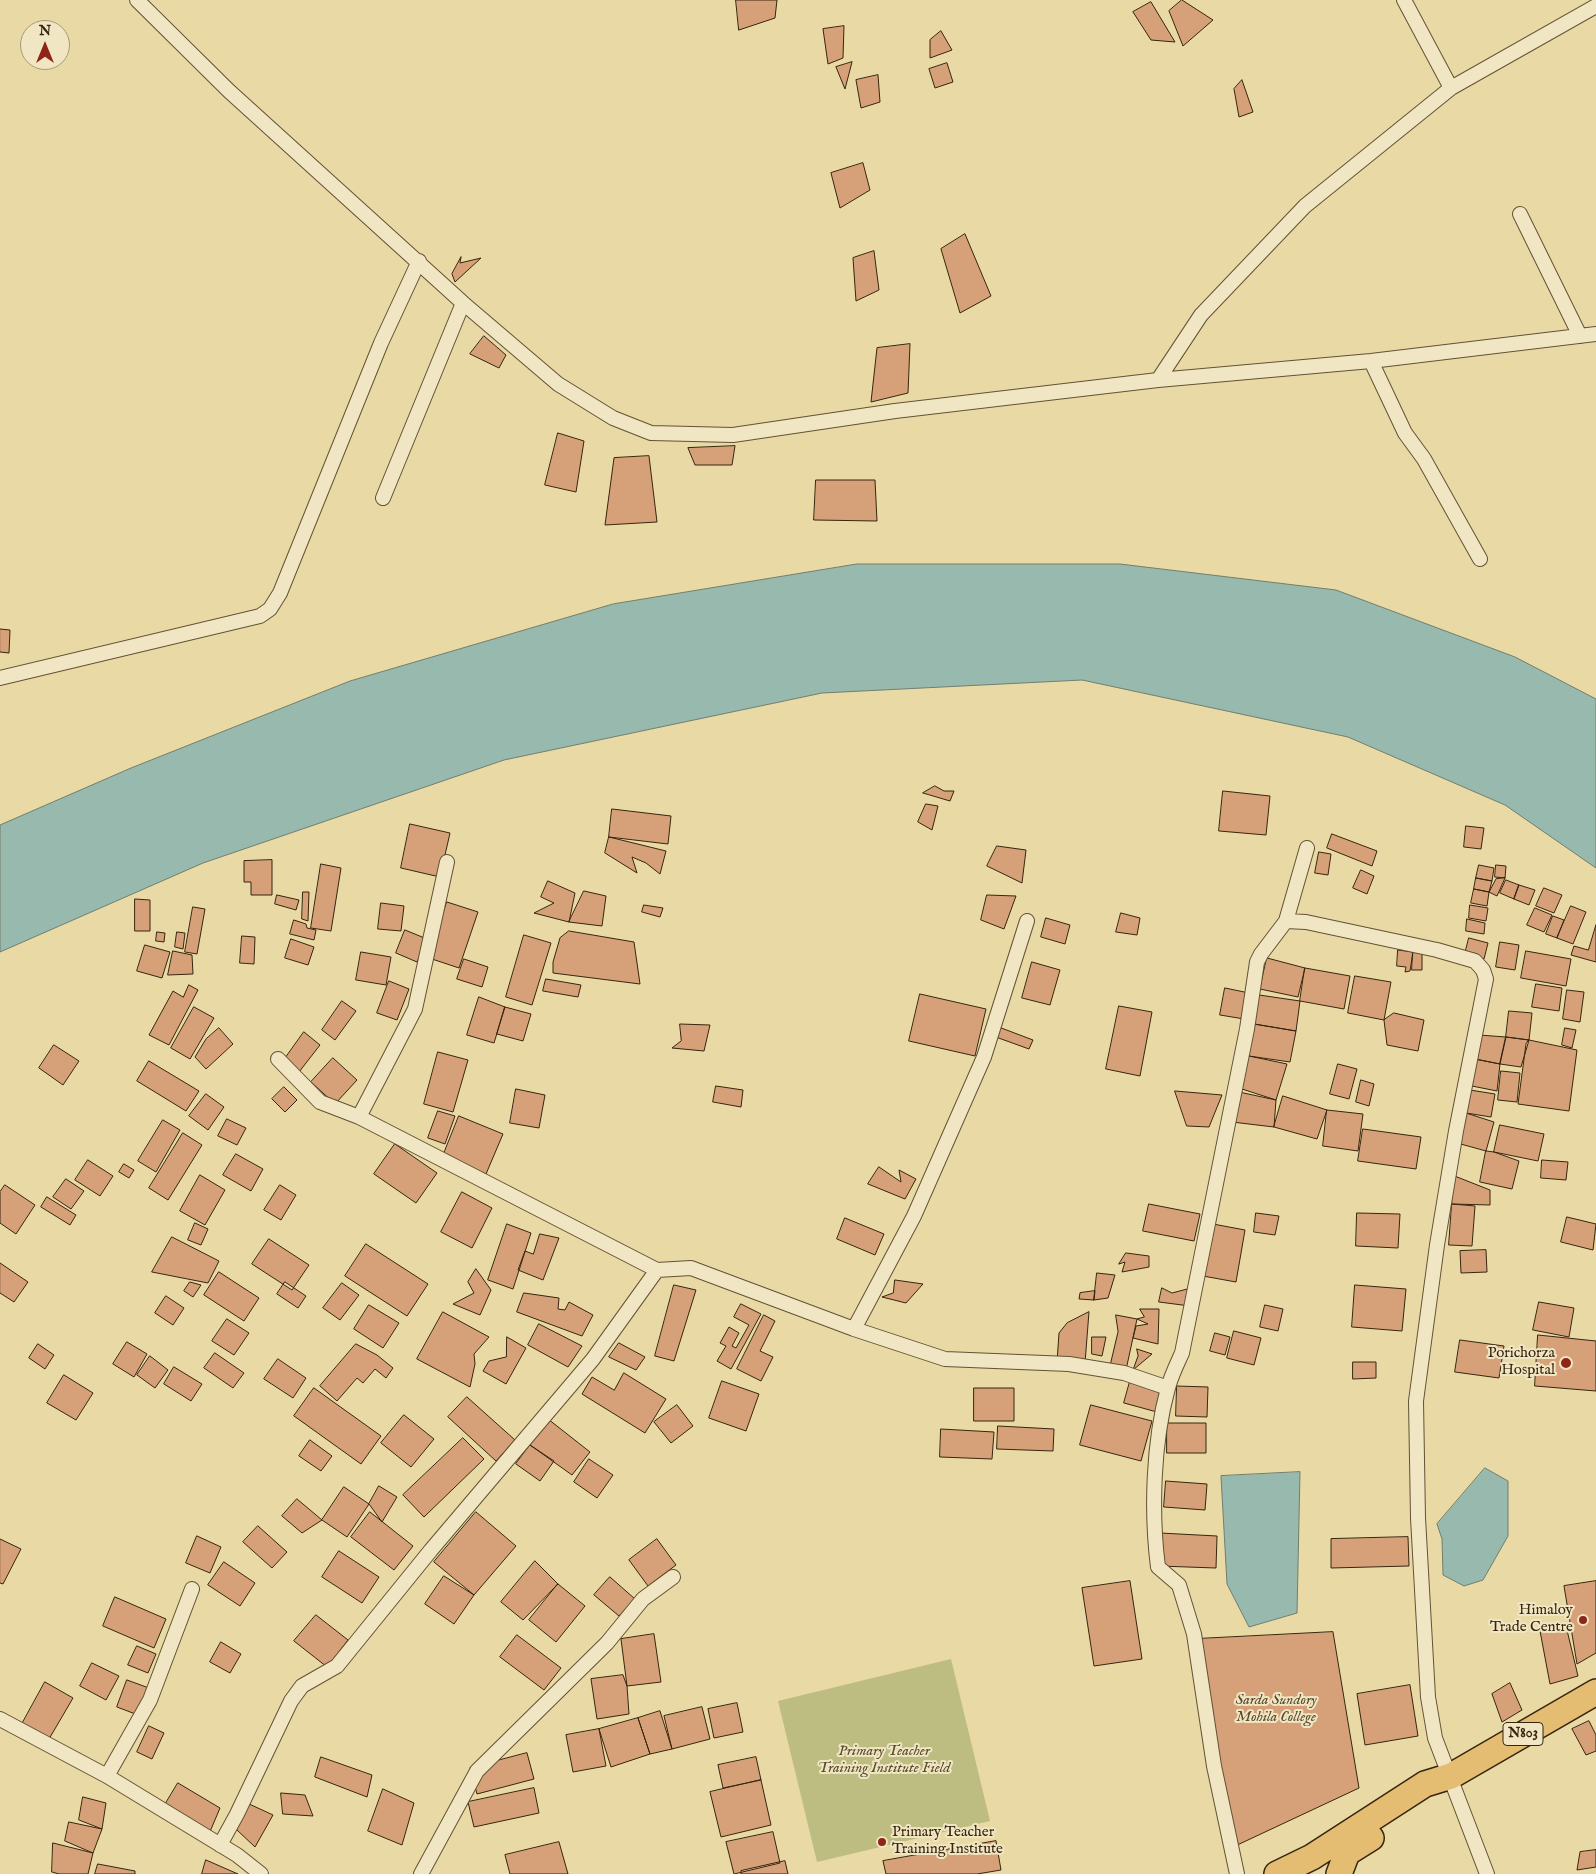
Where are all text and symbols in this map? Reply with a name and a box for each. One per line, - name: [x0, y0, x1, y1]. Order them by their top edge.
- north arrow: [20, 20, 70, 70]
- text: N: [39, 22, 51, 40]
- place label: Porichorza Hospital: [1488, 1345, 1555, 1380]
- marker: Porichorza Hospital: [1559, 1356, 1573, 1370]
- place label: Himaloy Trade Centre: [1490, 1602, 1573, 1637]
- marker: Himaloy Trade Centre: [1577, 1614, 1589, 1626]
- park label: Sarda Sundory Mohila College: [1235, 1692, 1317, 1727]
- road number: N803: [1503, 1722, 1543, 1746]
- park label: Primary Teacher Training Institute Field: [818, 1743, 950, 1778]
- place label: Primary Teacher Training Institute: [892, 1824, 1003, 1859]
- marker: Primary Teacher Training Institute: [876, 1836, 888, 1848]

